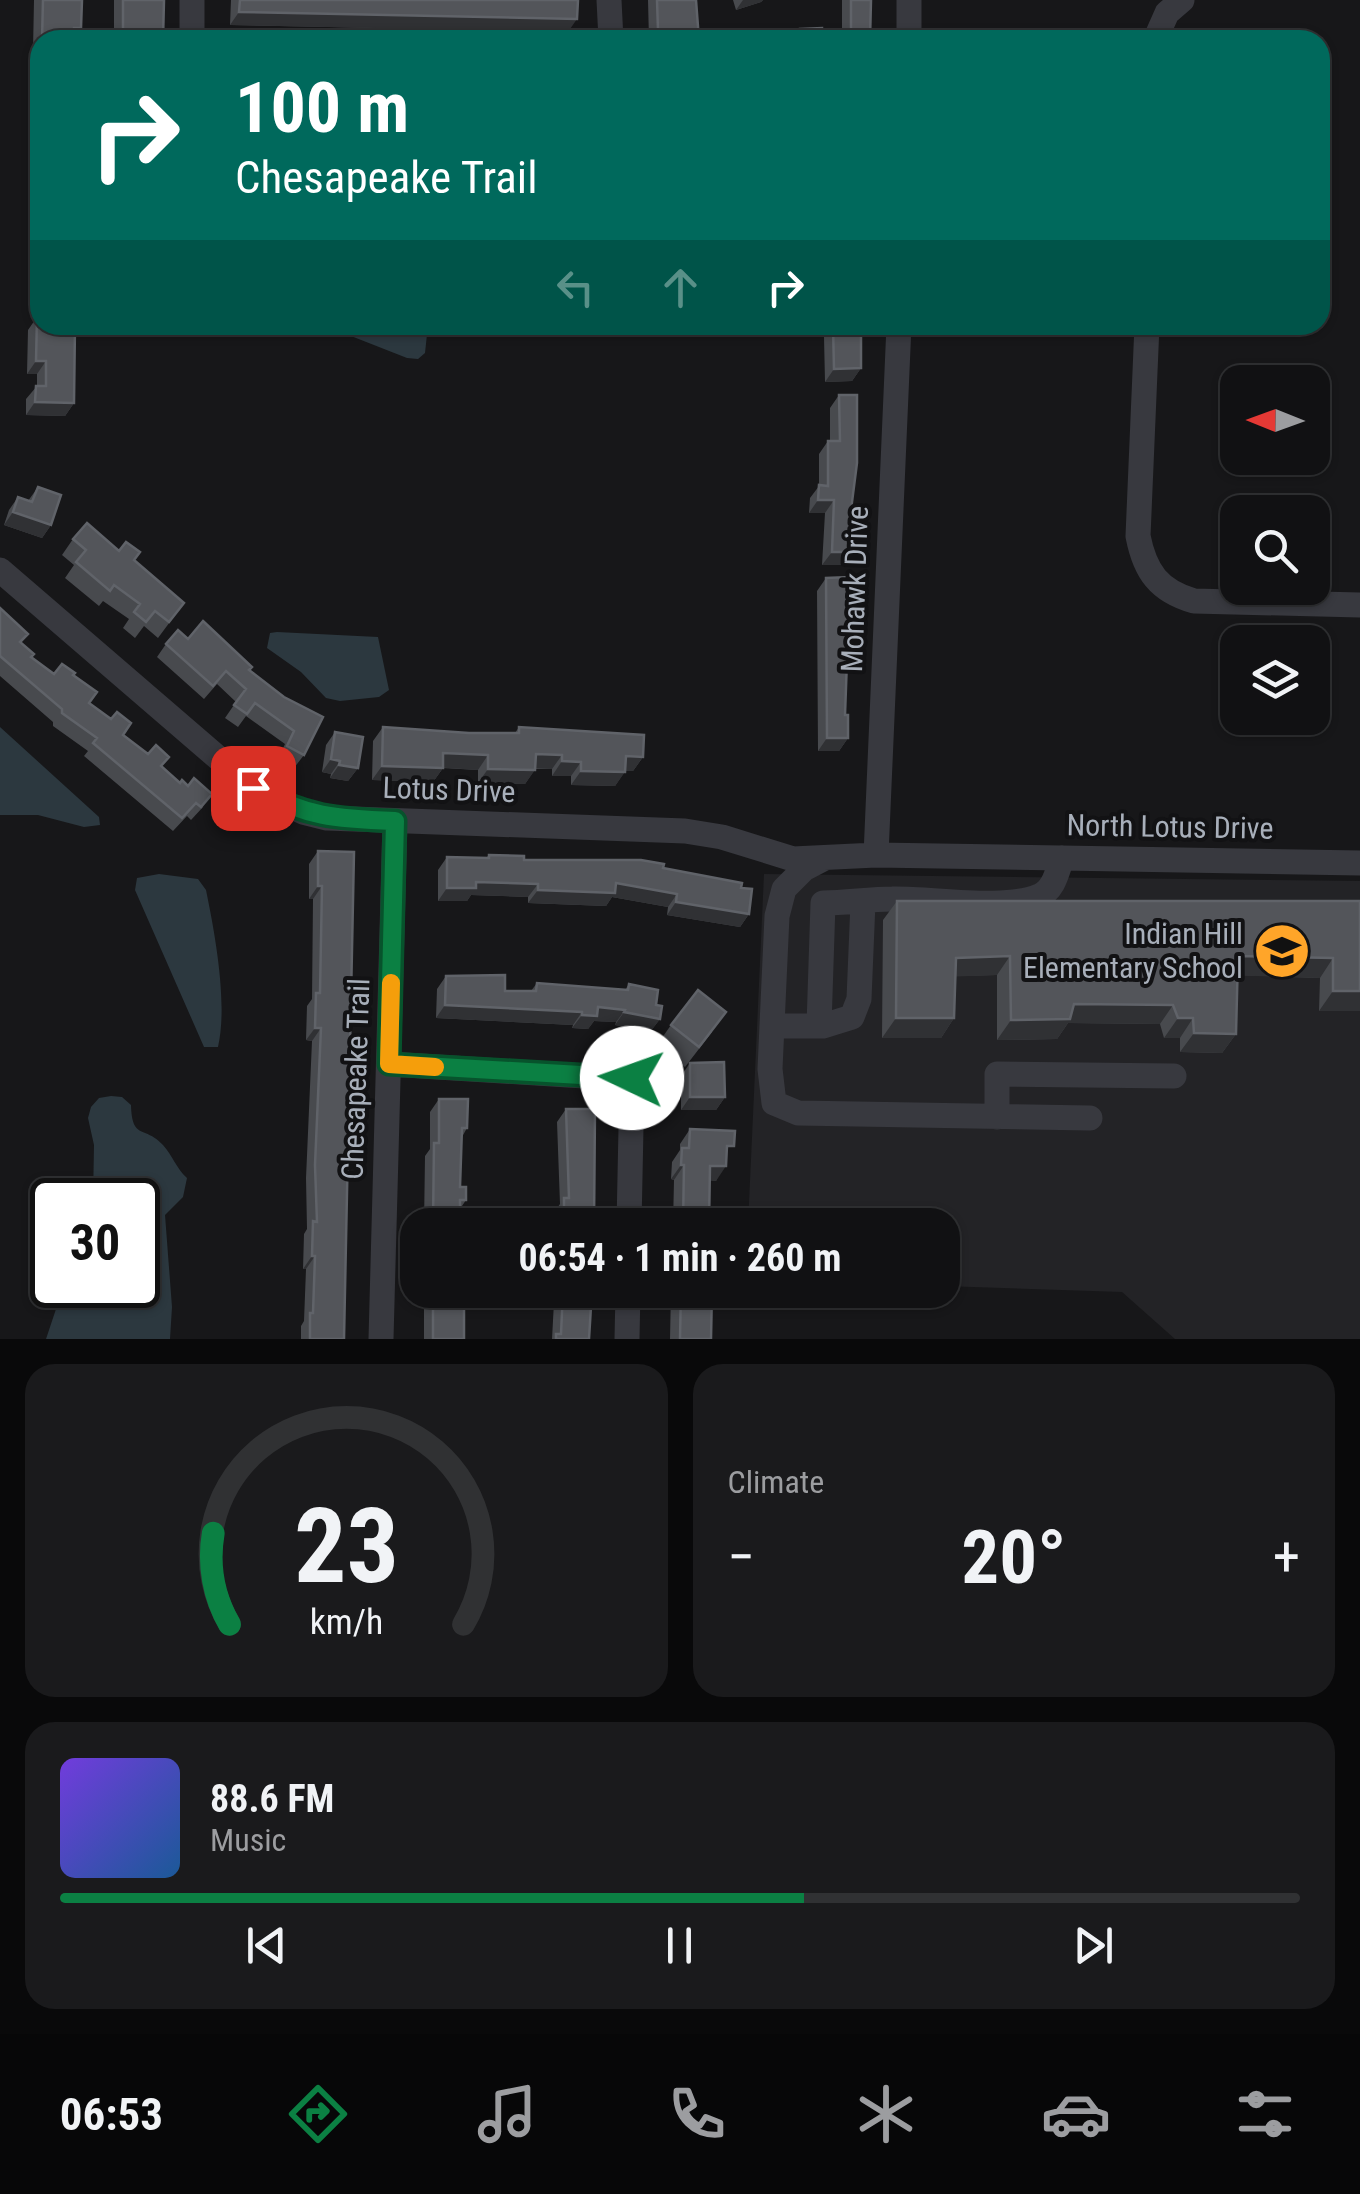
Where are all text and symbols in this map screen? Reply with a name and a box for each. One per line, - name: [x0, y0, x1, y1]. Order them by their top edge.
- text: 100 m: [235, 67, 409, 149]
- icon: right: [70, 70, 200, 200]
- text: Chesapeake Trail: [235, 151, 537, 204]
- icon: left: [548, 260, 603, 315]
- icon: ahead: [653, 260, 708, 315]
- icon: right: [758, 260, 813, 315]
- north arrow: [1220, 365, 1330, 475]
- map controls: [1220, 365, 1330, 735]
- button: search: [1220, 495, 1330, 605]
- street label: Mohawk Drive: [834, 505, 875, 673]
- button: layers: [1220, 625, 1330, 735]
- pin: [211, 746, 296, 831]
- icon: arrive: [226, 761, 281, 816]
- street label: Lotus Drive: [382, 770, 516, 809]
- street label: North Lotus Drive: [1066, 807, 1274, 846]
- place label: Indian Hill Elementary School: [1023, 916, 1243, 985]
- school or university icon: Indian Hill Elementary School: [1252, 921, 1312, 981]
- street label: Chesapeake Trail: [334, 978, 377, 1180]
- position arrow: [580, 1026, 684, 1130]
- speed limit sign: 30: [30, 1178, 160, 1308]
- text: 06:54 · 1 min · 260 m: [519, 1236, 841, 1280]
- text: Climate: [728, 1463, 824, 1501]
- text: 23: [294, 1486, 399, 1607]
- text: 20°: [961, 1513, 1066, 1601]
- text: −: [728, 1525, 755, 1589]
- text: +: [1273, 1525, 1300, 1589]
- text: km/h: [309, 1601, 383, 1643]
- text: 88.6 FM: [210, 1777, 334, 1821]
- text: Music: [210, 1821, 286, 1859]
- icon: previous: [239, 1918, 294, 1973]
- icon: pause: [652, 1918, 707, 1973]
- icon: next: [1066, 1918, 1121, 1973]
- icon: directions: [283, 2079, 353, 2149]
- icon: music: [472, 2079, 542, 2149]
- icon: phone: [662, 2079, 732, 2149]
- icon: climate: [851, 2079, 921, 2149]
- icon: car: [1041, 2079, 1111, 2149]
- icon: filters: [1230, 2079, 1300, 2149]
- text: 06:53: [60, 2088, 163, 2141]

